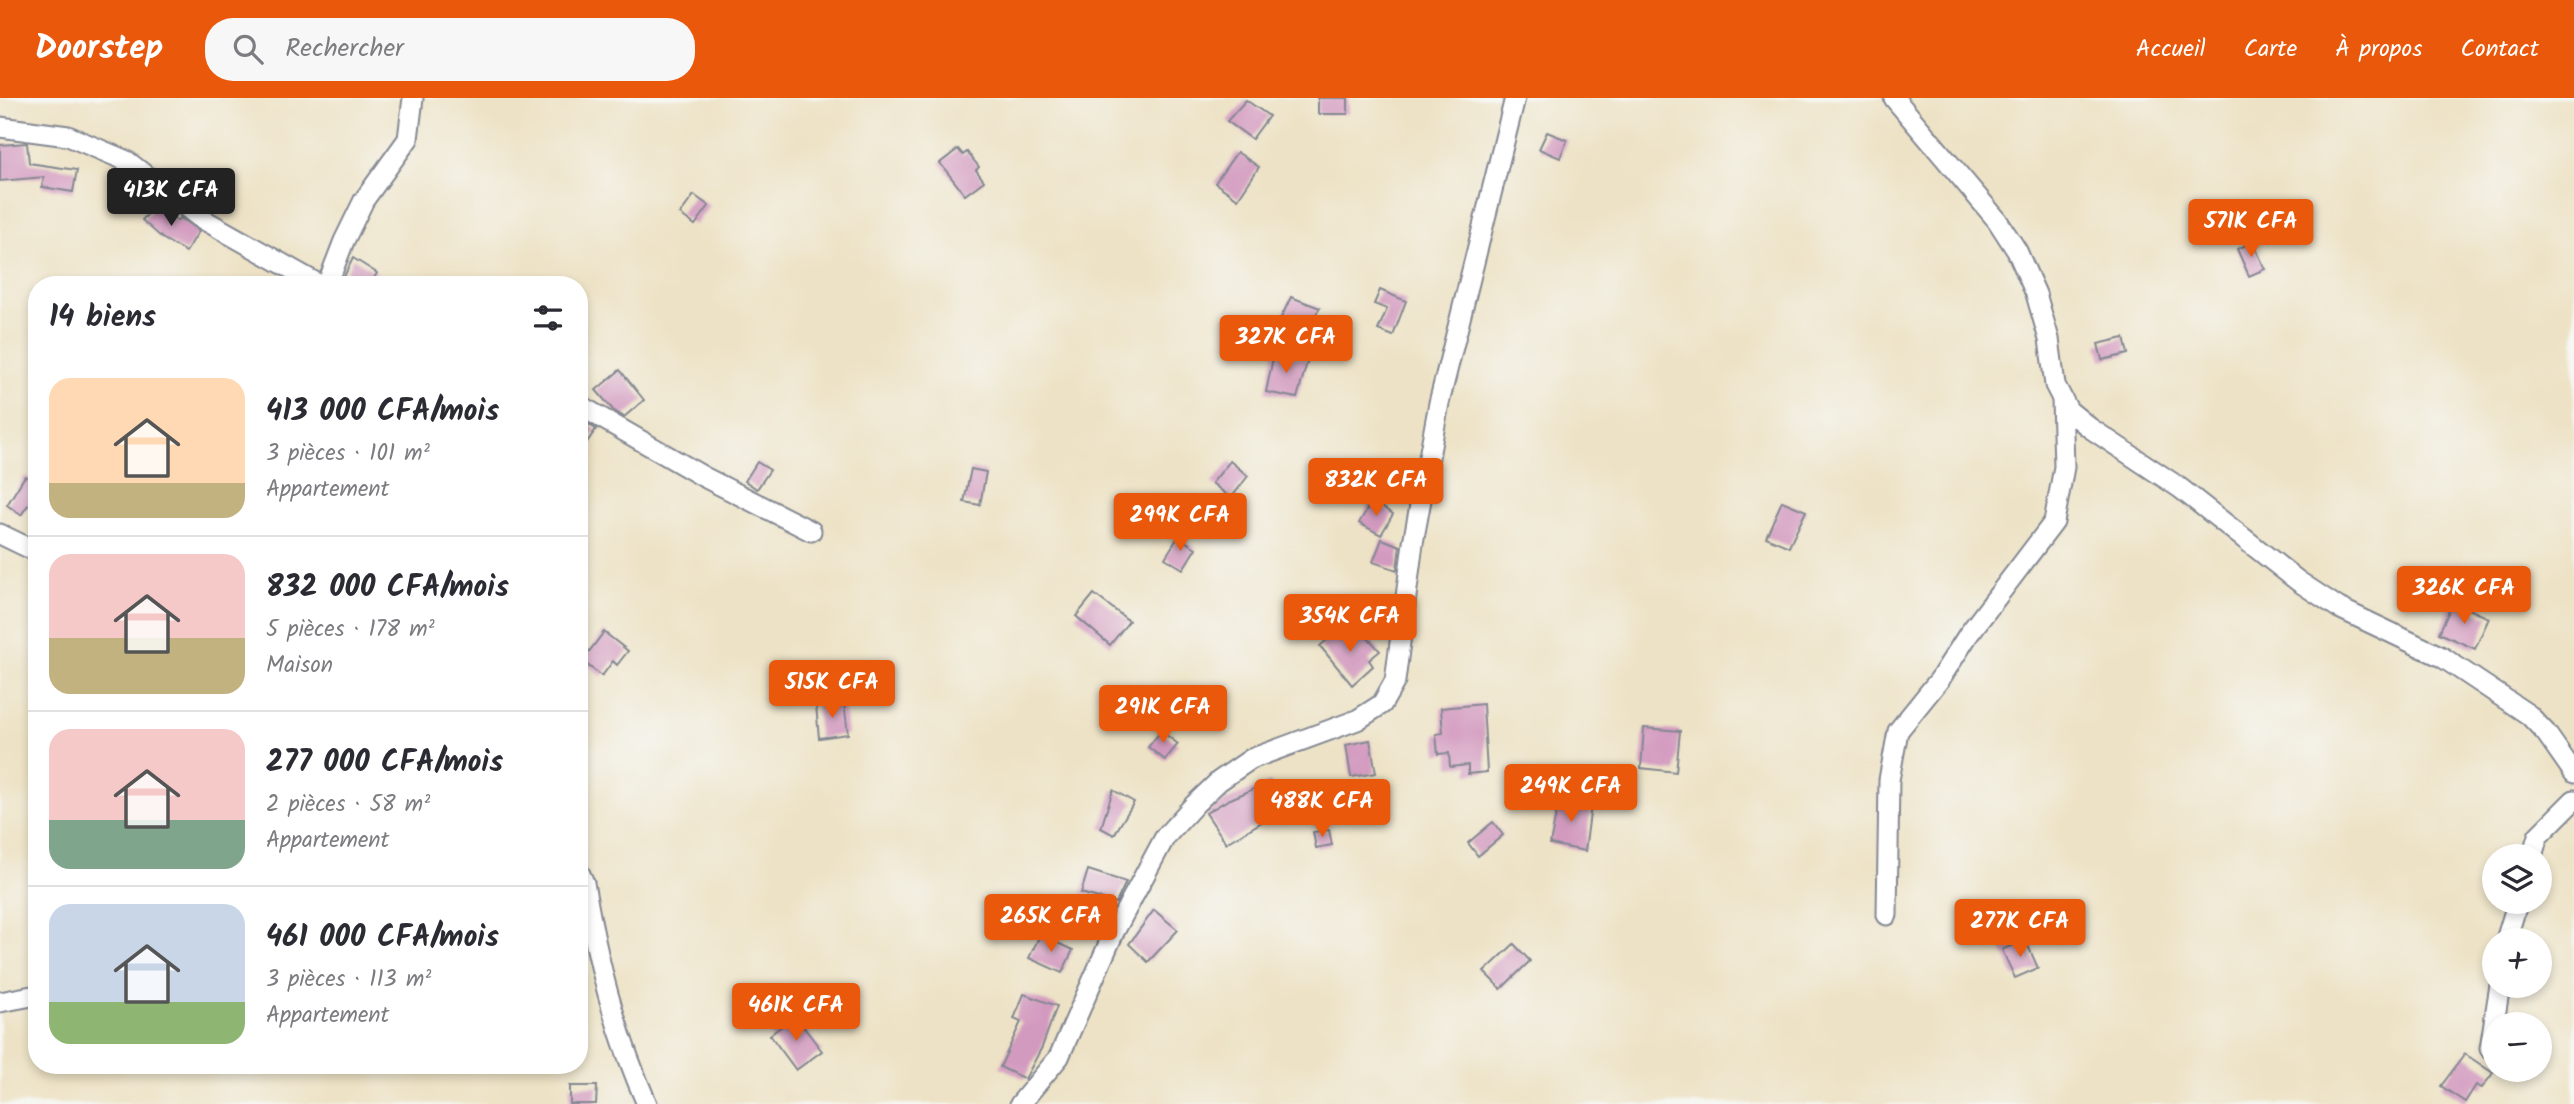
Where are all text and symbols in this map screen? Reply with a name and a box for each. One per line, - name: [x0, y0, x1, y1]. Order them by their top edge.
- search box: [205, 18, 695, 81]
- text: Doorstep: [35, 23, 163, 76]
- text: Rechercher: [285, 28, 404, 70]
- icon: search: [229, 30, 267, 68]
- text: Accueil: [2136, 30, 2206, 69]
- text: Carte: [2244, 30, 2297, 69]
- text: À propos: [2335, 30, 2422, 69]
- text: Contact: [2460, 30, 2539, 69]
- pin: 413K CFA: [99, 169, 243, 228]
- text: 413K CFA: [123, 173, 219, 209]
- pin: 571K CFA: [2179, 200, 2323, 259]
- text: 571K CFA: [2204, 204, 2298, 240]
- text: 14 biens: [49, 294, 156, 342]
- icon: filters: [529, 299, 567, 337]
- pin: 327K CFA: [1214, 316, 1358, 375]
- text: 327K CFA: [1236, 320, 1336, 356]
- text: 413 000 CFA/mois: [266, 388, 499, 436]
- icon: home: [105, 406, 189, 490]
- text: 3 pièces · 101 m²: [266, 436, 430, 472]
- pin: 832K CFA: [1304, 458, 1448, 518]
- text: 832K CFA: [1324, 463, 1428, 499]
- text: Appartement: [266, 472, 389, 508]
- pin: 299K CFA: [1108, 494, 1252, 553]
- text: 299K CFA: [1130, 498, 1230, 534]
- text: 832 000 CFA/mois: [266, 564, 509, 612]
- pin: 326K CFA: [2392, 566, 2536, 626]
- text: 326K CFA: [2413, 571, 2515, 607]
- icon: home: [105, 582, 189, 666]
- pin: 354K CFA: [1278, 594, 1422, 654]
- text: 354K CFA: [1300, 599, 1400, 635]
- text: 5 pièces · 178 m²: [266, 612, 435, 648]
- text: Maison: [266, 648, 333, 684]
- pin: 515K CFA: [760, 660, 904, 720]
- text: 515K CFA: [785, 665, 879, 701]
- pin: 291K CFA: [1091, 686, 1235, 745]
- text: 291K CFA: [1115, 690, 1211, 726]
- text: 277 000 CFA/mois: [266, 739, 503, 787]
- icon: home: [105, 757, 189, 841]
- pin: 249K CFA: [1499, 764, 1643, 824]
- text: 249K CFA: [1520, 769, 1622, 805]
- pin: 488K CFA: [1250, 780, 1394, 839]
- text: 488K CFA: [1270, 784, 1374, 820]
- text: 2 pièces · 58 m²: [266, 787, 430, 823]
- text: Appartement: [266, 823, 389, 859]
- map controls: [2482, 844, 2552, 1082]
- button: layers: [2482, 844, 2552, 914]
- pin: 265K CFA: [979, 894, 1123, 954]
- text: 265K CFA: [1000, 899, 1102, 935]
- pin: 277K CFA: [1948, 900, 2092, 959]
- text: 277K CFA: [1971, 904, 2069, 940]
- text: 461 000 CFA/mois: [266, 914, 499, 962]
- button: +: [2482, 928, 2552, 998]
- icon: home: [105, 932, 189, 1016]
- text: 3 pièces · 113 m²: [266, 962, 431, 998]
- pin: 461K CFA: [724, 984, 868, 1043]
- text: 461K CFA: [748, 988, 844, 1024]
- text: Appartement: [266, 998, 389, 1034]
- button: −: [2482, 1012, 2552, 1082]

